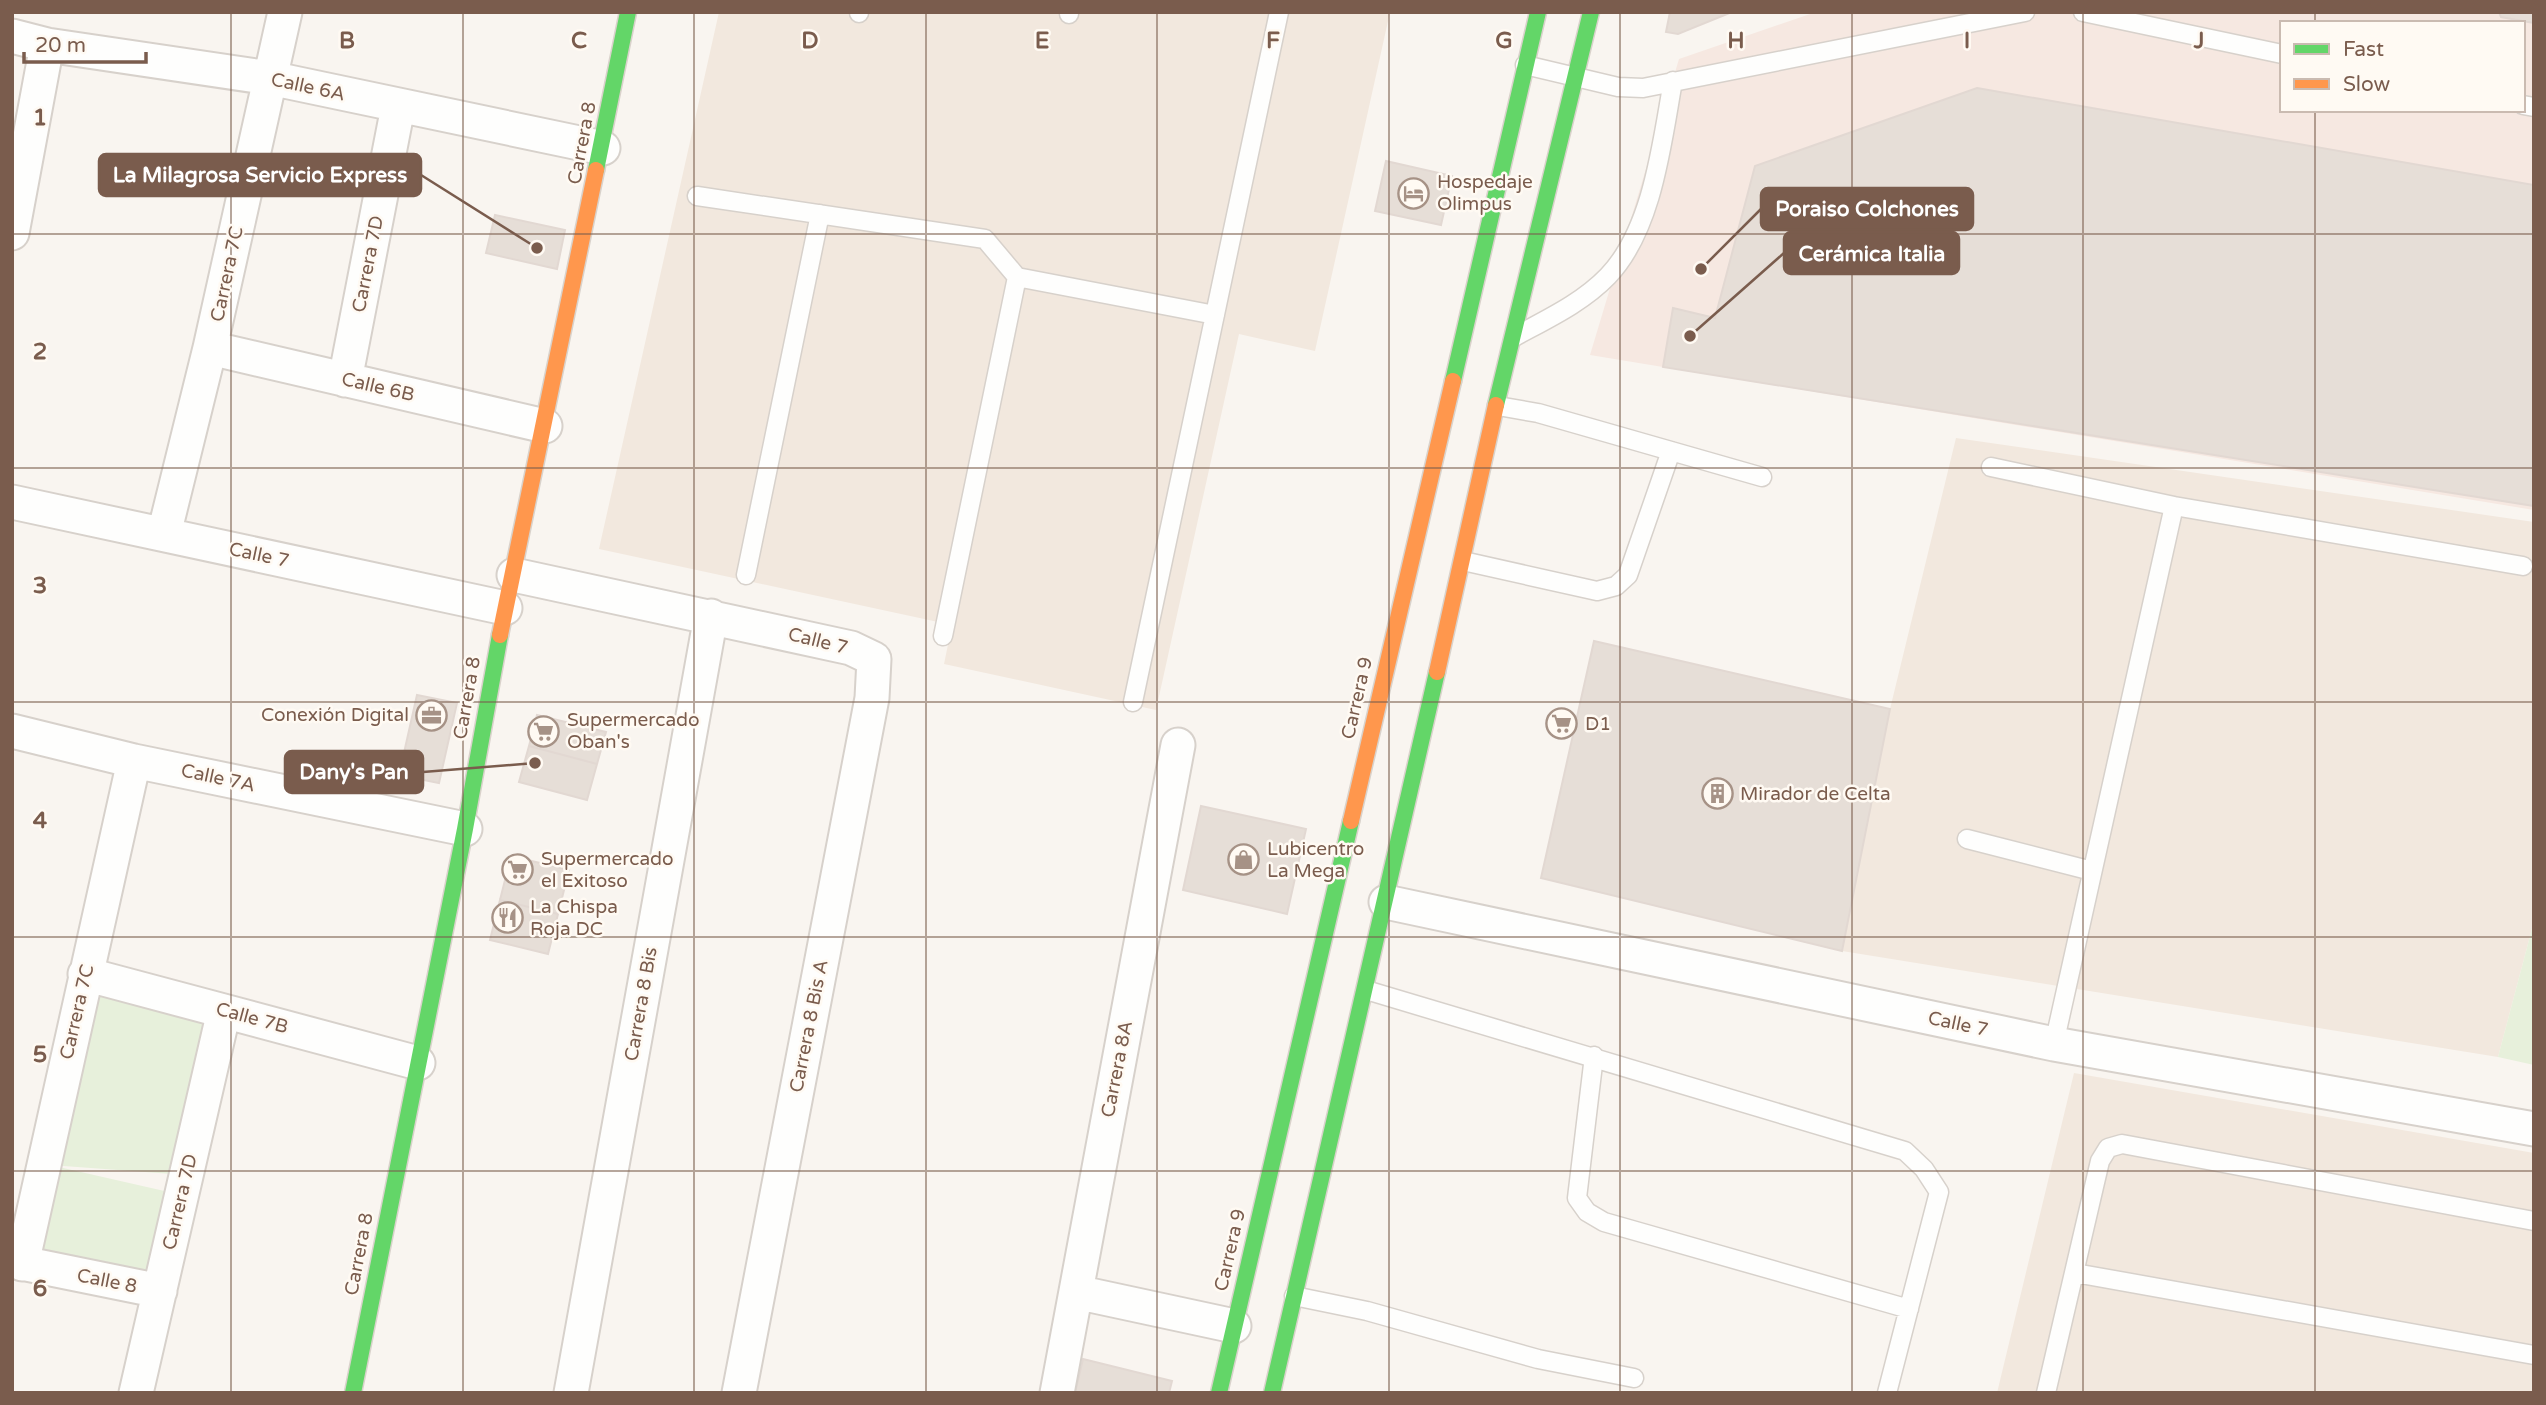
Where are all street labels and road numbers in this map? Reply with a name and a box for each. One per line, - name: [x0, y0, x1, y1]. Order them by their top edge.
- street label: Calle 6A: [269, 68, 347, 106]
- street label: Carrera 8: [563, 100, 601, 186]
- street label: Carrera 7D: [348, 214, 388, 314]
- street label: Carrera 7C: [206, 224, 248, 324]
- street label: Calle 6B: [339, 368, 417, 406]
- street label: Calle 7: [227, 538, 291, 572]
- street label: Calle 7: [786, 623, 850, 659]
- street label: Carrera 8: [449, 655, 485, 741]
- street label: Carrera 9: [1337, 655, 1377, 741]
- street label: Calle 7A: [179, 759, 257, 797]
- street label: Carrera 8 Bis: [620, 945, 662, 1063]
- street label: Carrera 8 Bis A: [785, 958, 833, 1094]
- street label: Carrera 7C: [55, 962, 99, 1062]
- street label: Calle 7B: [213, 998, 291, 1038]
- street label: Calle 7: [1926, 1007, 1990, 1041]
- street label: Carrera 8A: [1097, 1019, 1137, 1119]
- street label: Carrera 7D: [158, 1152, 202, 1252]
- street label: Carrera 9: [1210, 1207, 1250, 1293]
- street label: Carrera 8: [340, 1211, 378, 1297]
- street label: Calle 8: [75, 1264, 139, 1298]

